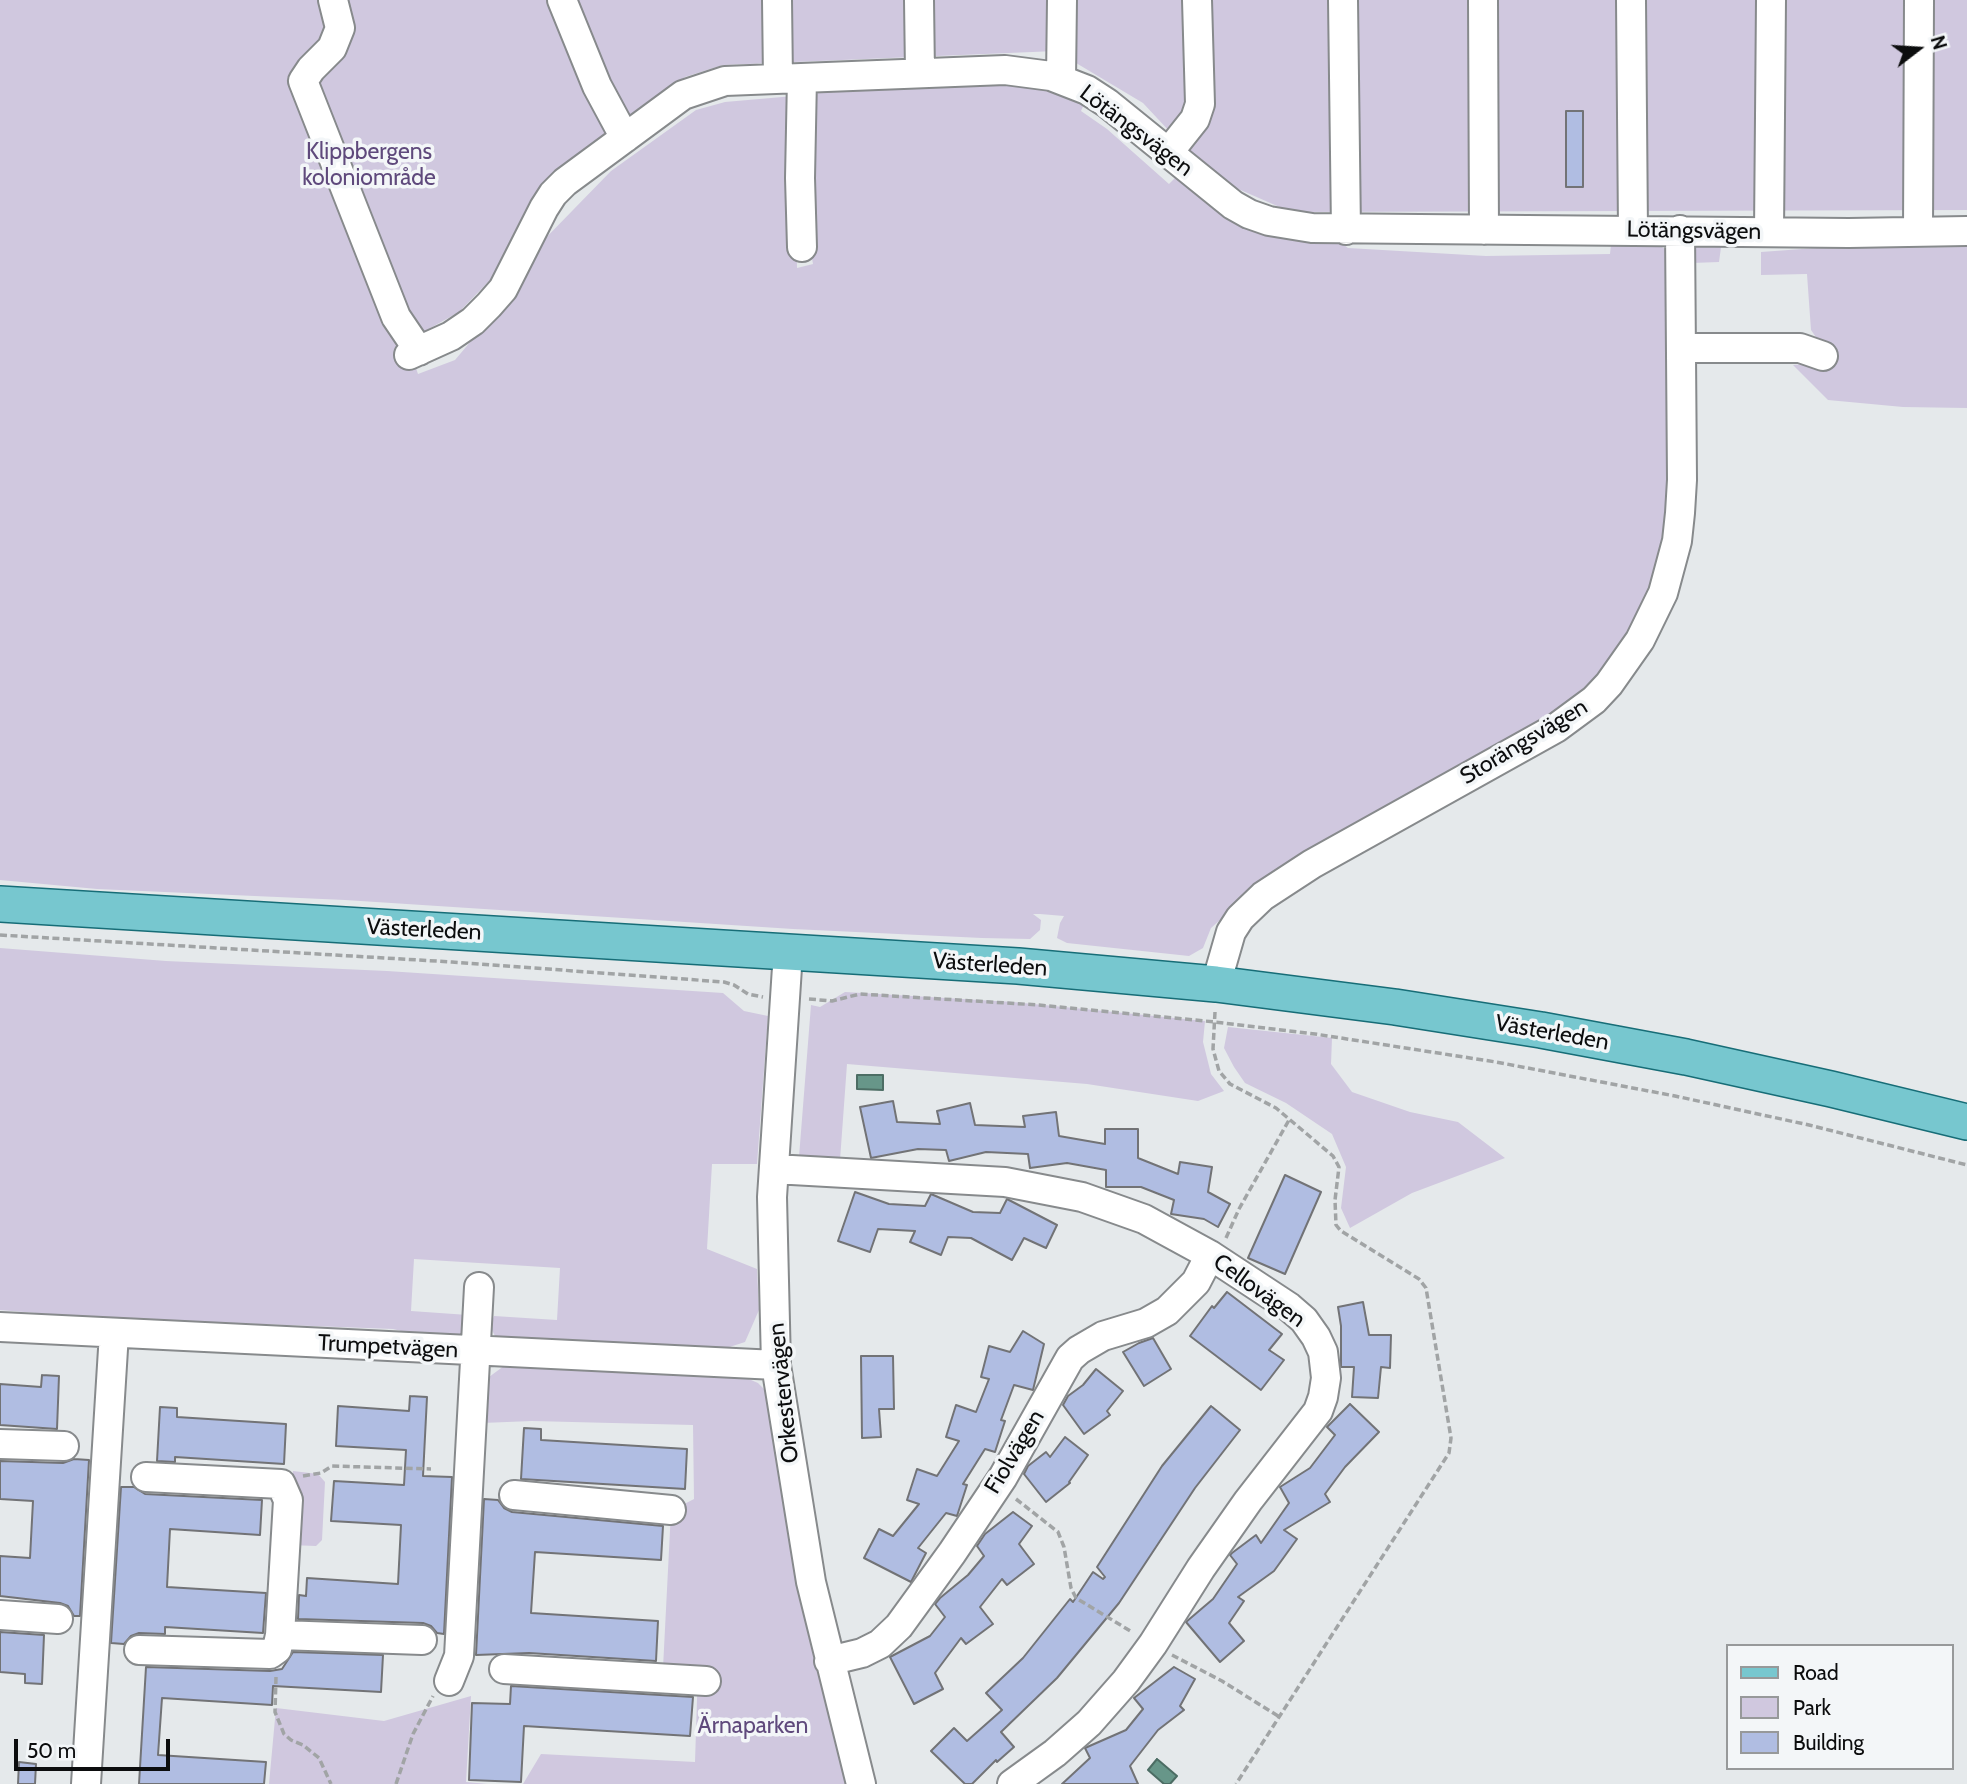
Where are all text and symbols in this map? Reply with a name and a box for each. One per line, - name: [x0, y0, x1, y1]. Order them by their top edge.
- north arrow: [1883, 14, 1953, 84]
- text: N: [1926, 33, 1952, 53]
- street label: Lötängsvägen: [1074, 79, 1198, 183]
- park label: Klippbergens koloniområde: [302, 138, 436, 192]
- street label: Lötängsvägen: [1626, 216, 1762, 246]
- street label: Storängsvägen: [1455, 693, 1593, 791]
- street label: Västerleden: [366, 913, 482, 947]
- street label: Västerleden: [932, 947, 1048, 983]
- street label: Västerleden: [1493, 1009, 1611, 1057]
- street label: Cellovägen: [1208, 1248, 1310, 1334]
- street label: Orkestervägen: [763, 1321, 805, 1465]
- street label: Trumpetvägen: [317, 1330, 459, 1364]
- street label: Fiolvägen: [979, 1405, 1051, 1499]
- legend: [1726, 1644, 1953, 1770]
- text: Road: [1793, 1660, 1839, 1685]
- text: Park: [1793, 1695, 1831, 1720]
- park label: Ärnaparken: [698, 1712, 808, 1740]
- scale bar: [18, 1724, 173, 1768]
- text: Building: [1793, 1730, 1864, 1755]
- text: 50 m: [27, 1738, 76, 1763]

